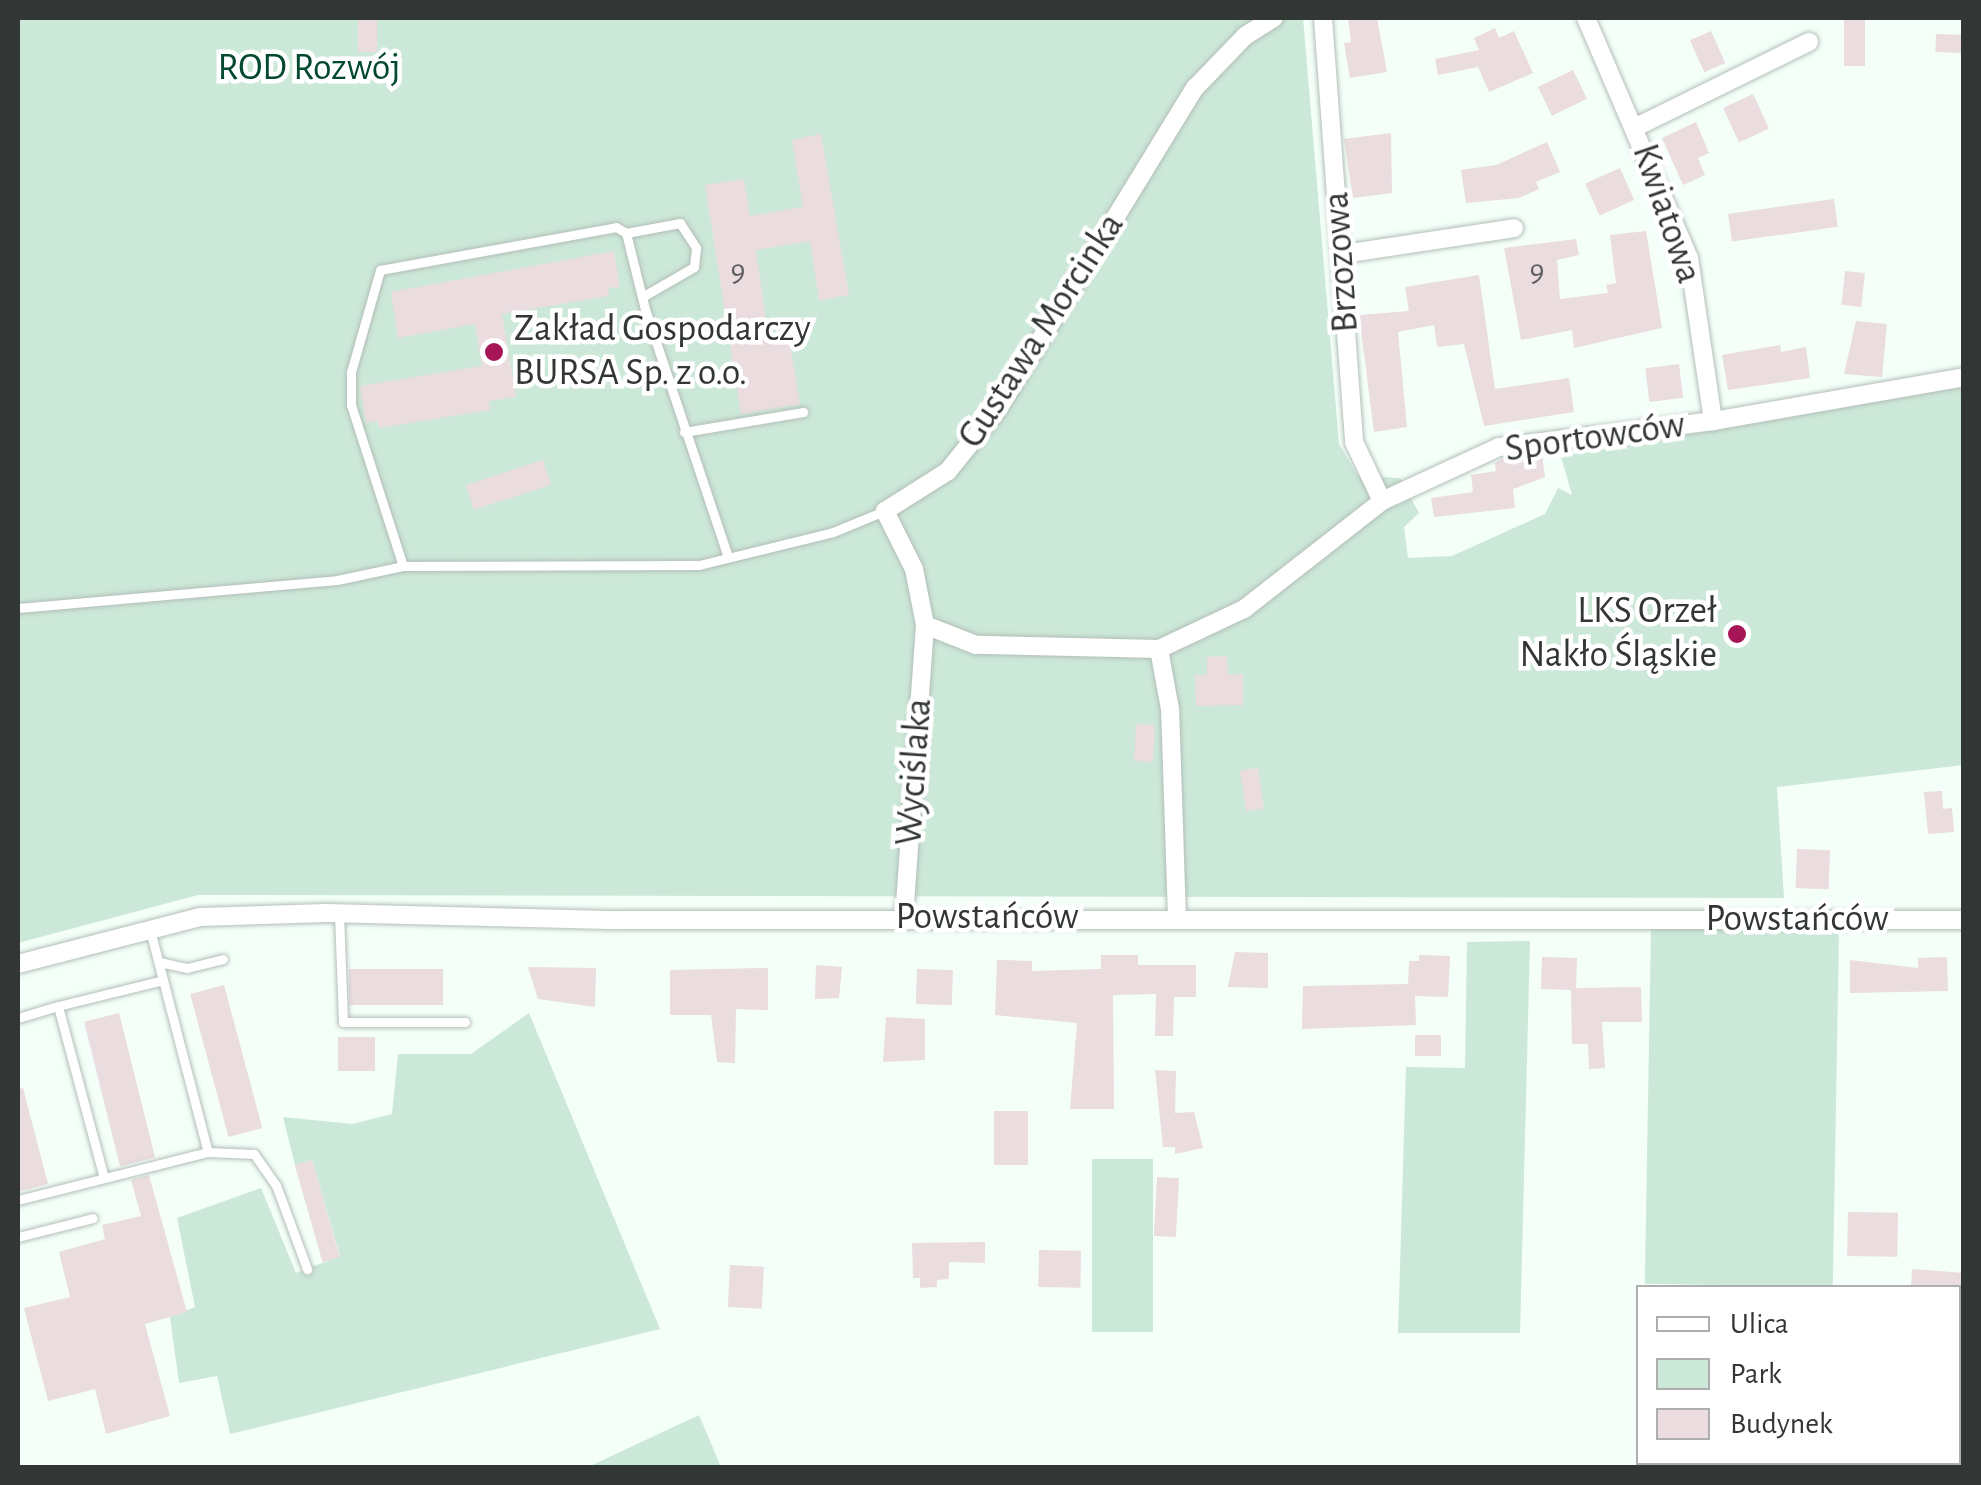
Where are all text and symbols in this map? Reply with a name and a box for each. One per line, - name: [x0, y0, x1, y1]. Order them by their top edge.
- park label: ROD Rozwój: [218, 46, 400, 92]
- street label: Kwiatowa: [1621, 138, 1711, 290]
- street label: Brzozowa: [1314, 190, 1370, 334]
- street label: Gustawa Morcinka: [949, 205, 1135, 457]
- house number: 9: [730, 252, 746, 290]
- house number: 9: [1529, 252, 1545, 290]
- place label: Zakład Gospodarczy BURSA Sp. z o.o.: [514, 307, 811, 396]
- marker: Zakład Gospodarczy BURSA Sp. z o.o.: [483, 341, 505, 363]
- street label: Sportowców: [1502, 403, 1688, 473]
- place label: LKS Orzeł Nakło Śląskie: [1520, 589, 1717, 678]
- marker: LKS Orzeł Nakło Śląskie: [1726, 623, 1748, 645]
- street label: Wyciślaka: [887, 697, 943, 847]
- street label: Powstańców: [895, 895, 1079, 941]
- street label: Powstańców: [1705, 897, 1889, 943]
- legend: [1636, 1285, 1961, 1465]
- text: Ulica: [1730, 1309, 1789, 1339]
- text: Park: [1730, 1359, 1782, 1389]
- text: Budynek: [1730, 1409, 1833, 1439]

